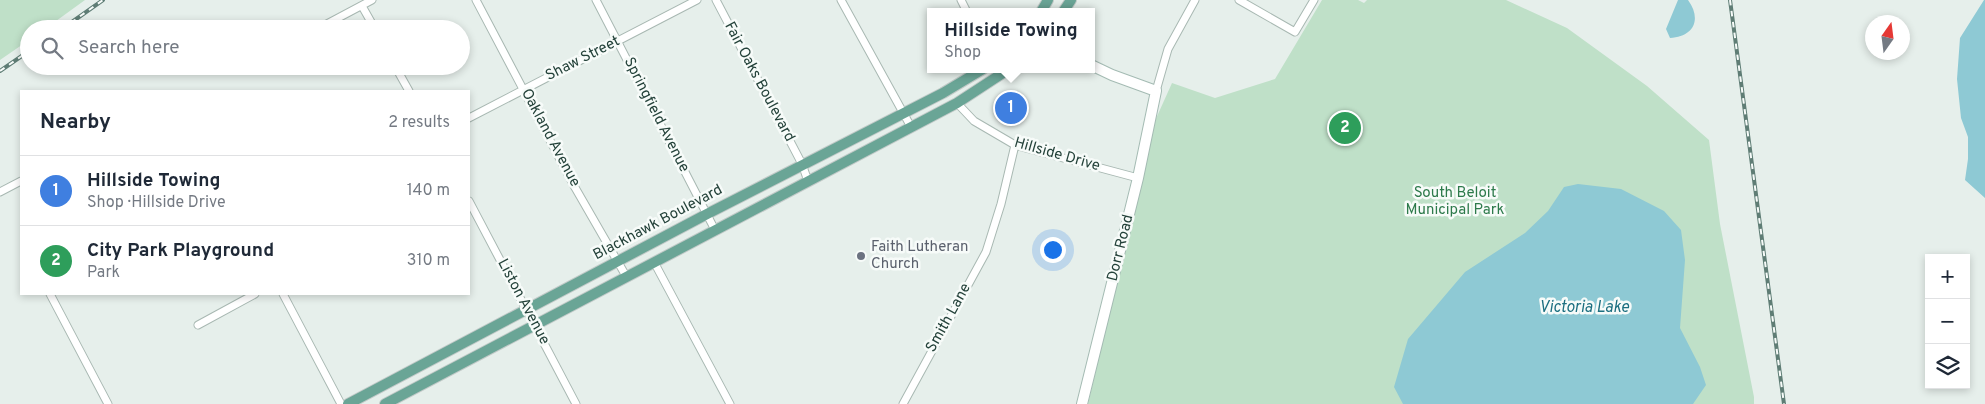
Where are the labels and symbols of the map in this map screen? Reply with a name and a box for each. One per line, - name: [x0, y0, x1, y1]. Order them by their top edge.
- north arrow: [1865, 15, 1910, 60]
- street label: Fair Oaks Boulevard: [719, 19, 799, 145]
- street label: Shaw Street: [543, 32, 623, 86]
- street label: Springfield Avenue: [619, 54, 693, 176]
- street label: Oakland Avenue: [516, 86, 584, 190]
- pin: 1: [995, 89, 1027, 127]
- pin: 2: [1329, 109, 1361, 147]
- street label: Hillside Drive: [1012, 134, 1102, 176]
- street label: Blackhawk Boulevard: [590, 181, 726, 265]
- park label: South Beloit Municipal Park: [1405, 184, 1505, 220]
- street label: Dorr Road: [1104, 213, 1138, 283]
- your location: [1040, 237, 1066, 263]
- place label: Faith Lutheran Church: [871, 238, 968, 274]
- marker: Faith Lutheran Church: [855, 250, 867, 262]
- street label: Liston Avenue: [492, 256, 554, 348]
- street label: Smith Lane: [922, 280, 976, 356]
- water label: Victoria Lake: [1539, 298, 1630, 318]

